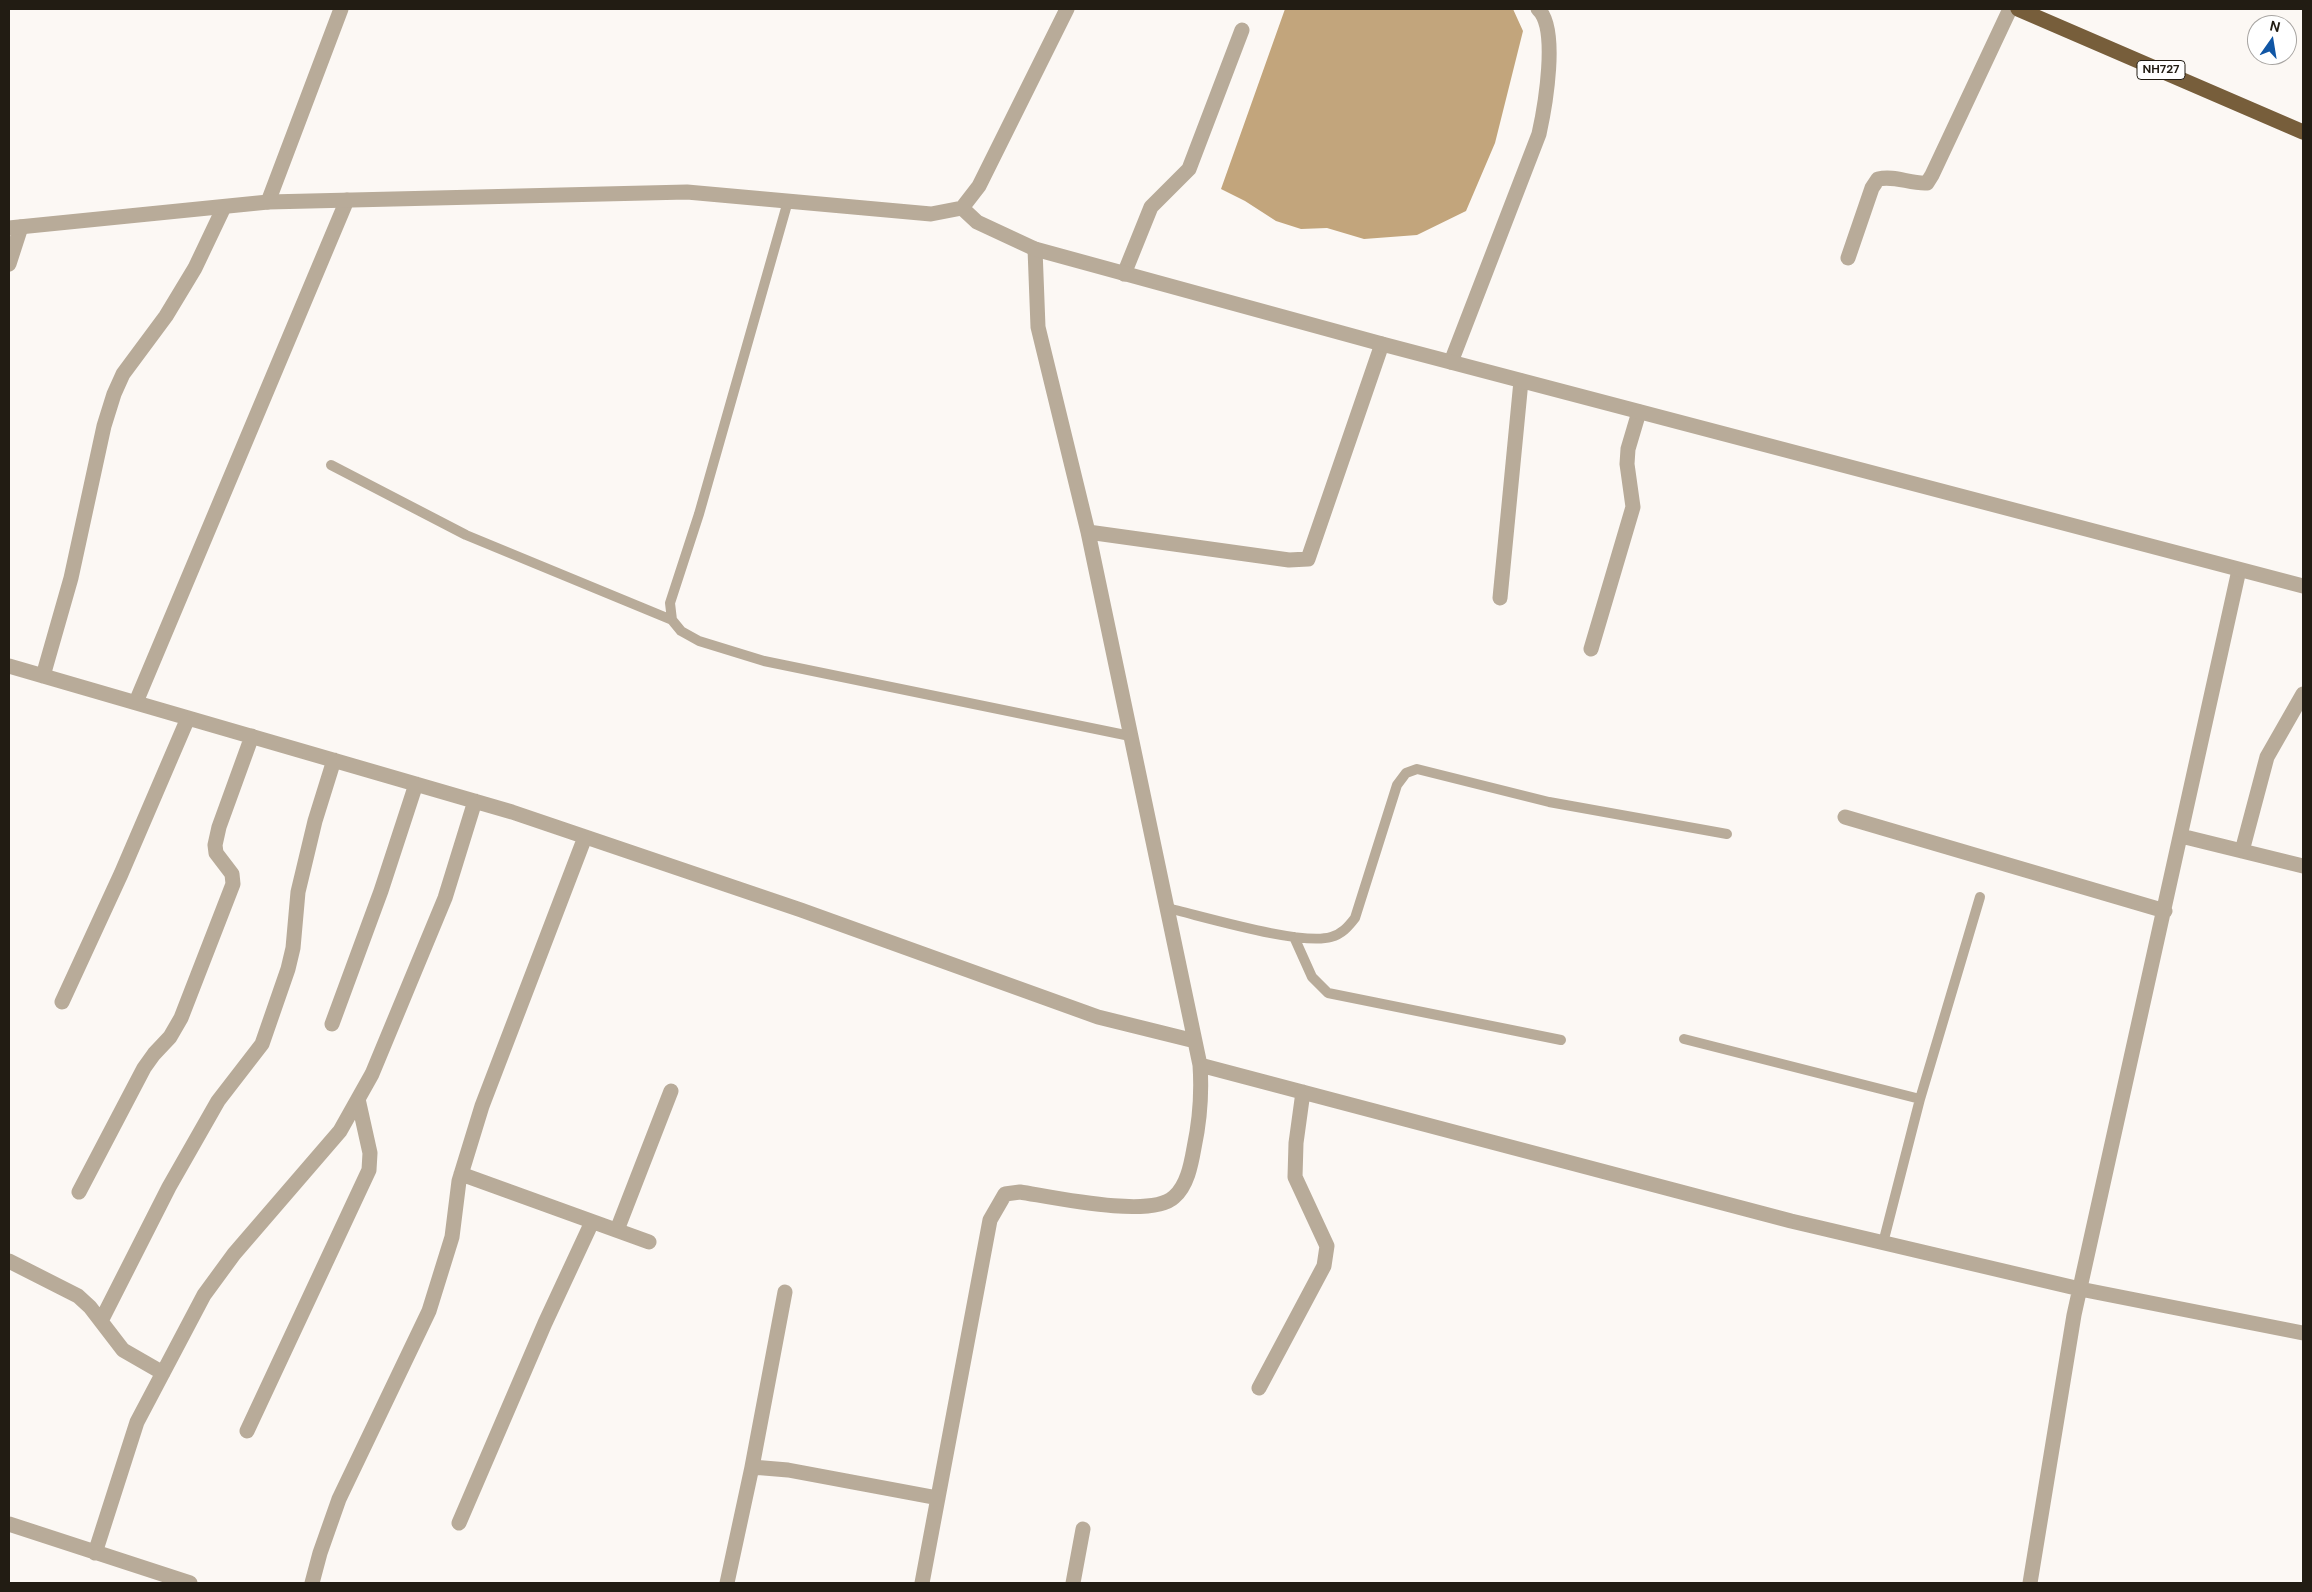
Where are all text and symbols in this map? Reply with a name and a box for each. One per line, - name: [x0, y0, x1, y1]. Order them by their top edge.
- north arrow: [2247, 15, 2297, 65]
- text: N: [2268, 16, 2282, 36]
- road number: NH727: [2137, 60, 2185, 80]

